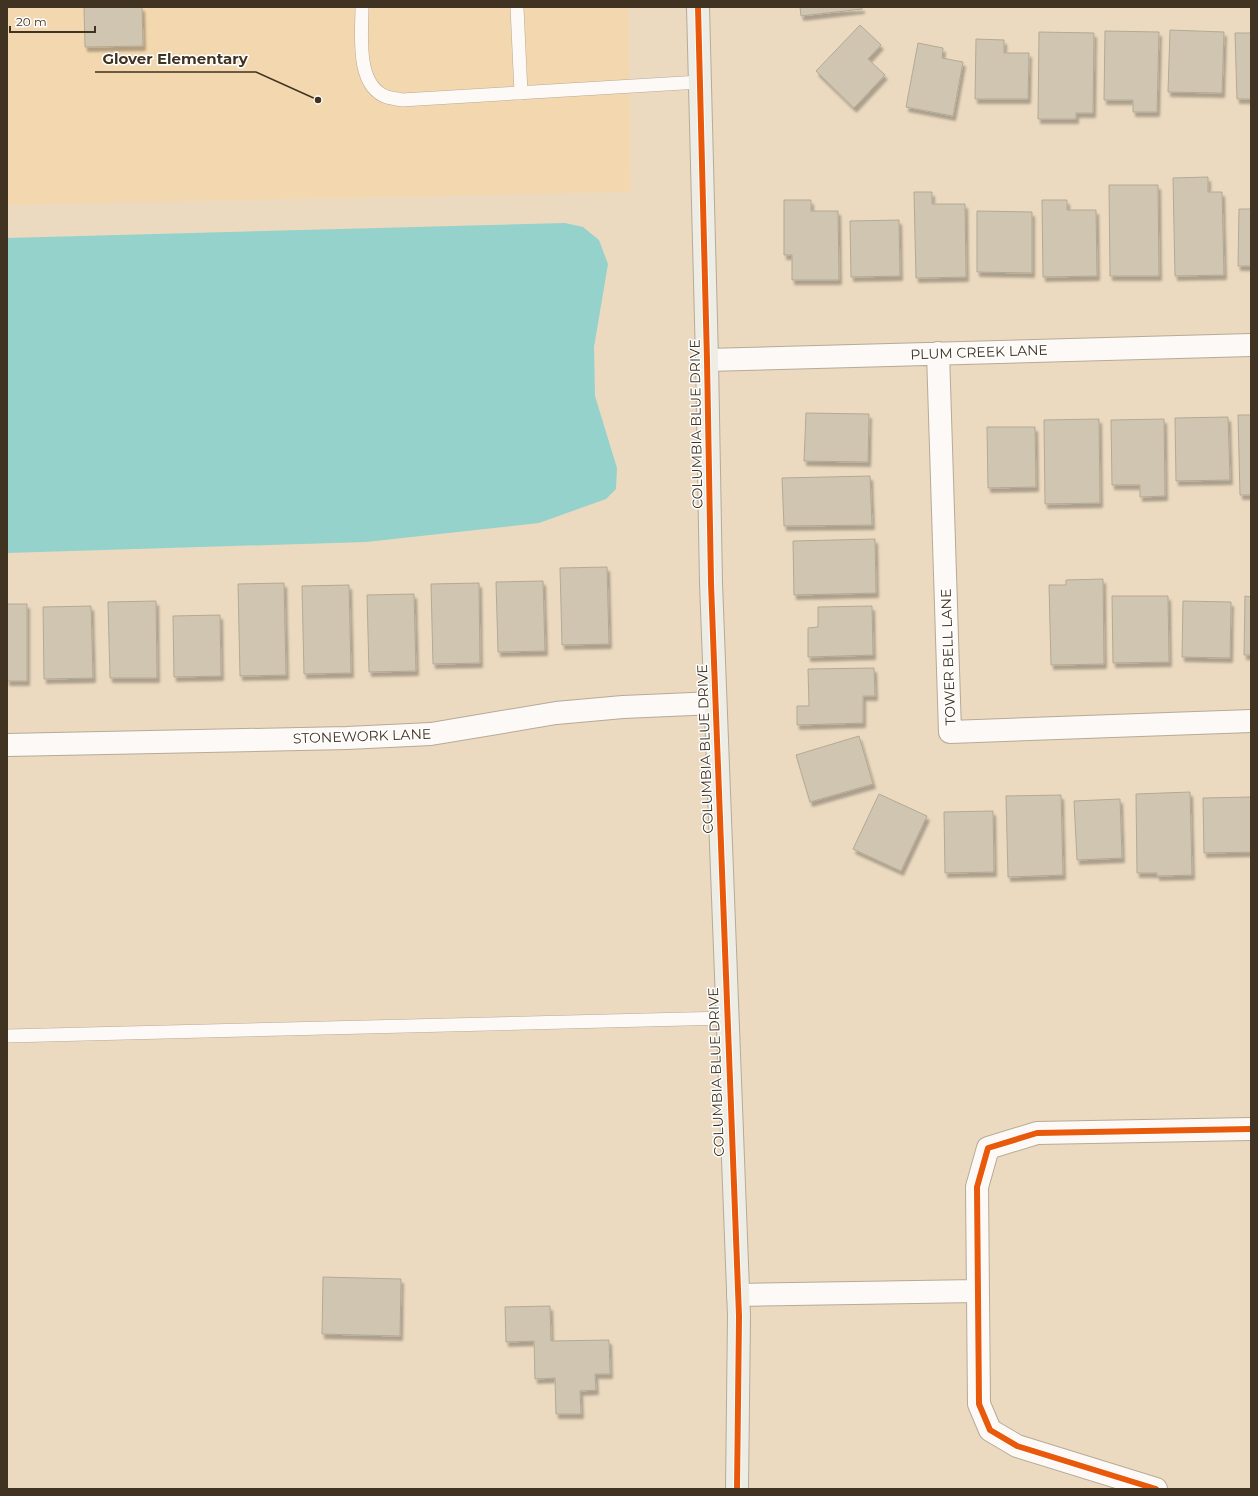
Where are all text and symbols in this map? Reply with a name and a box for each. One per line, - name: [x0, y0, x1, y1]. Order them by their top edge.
- scale bar: [10, 8, 95, 34]
- text: 20 m: [16, 14, 47, 29]
- callout: Glover Elementary: [95, 45, 256, 72]
- text: Glover Elementary: [102, 49, 249, 68]
- street label: COLUMBIA BLUE DRIVE: [686, 339, 706, 509]
- street label: PLUM CREEK LANE: [910, 341, 1048, 363]
- street label: TOWER BELL LANE: [937, 588, 959, 726]
- street label: COLUMBIA BLUE DRIVE: [693, 664, 717, 834]
- street label: STONEWORK LANE: [292, 725, 432, 747]
- street label: COLUMBIA BLUE DRIVE: [704, 987, 728, 1157]

